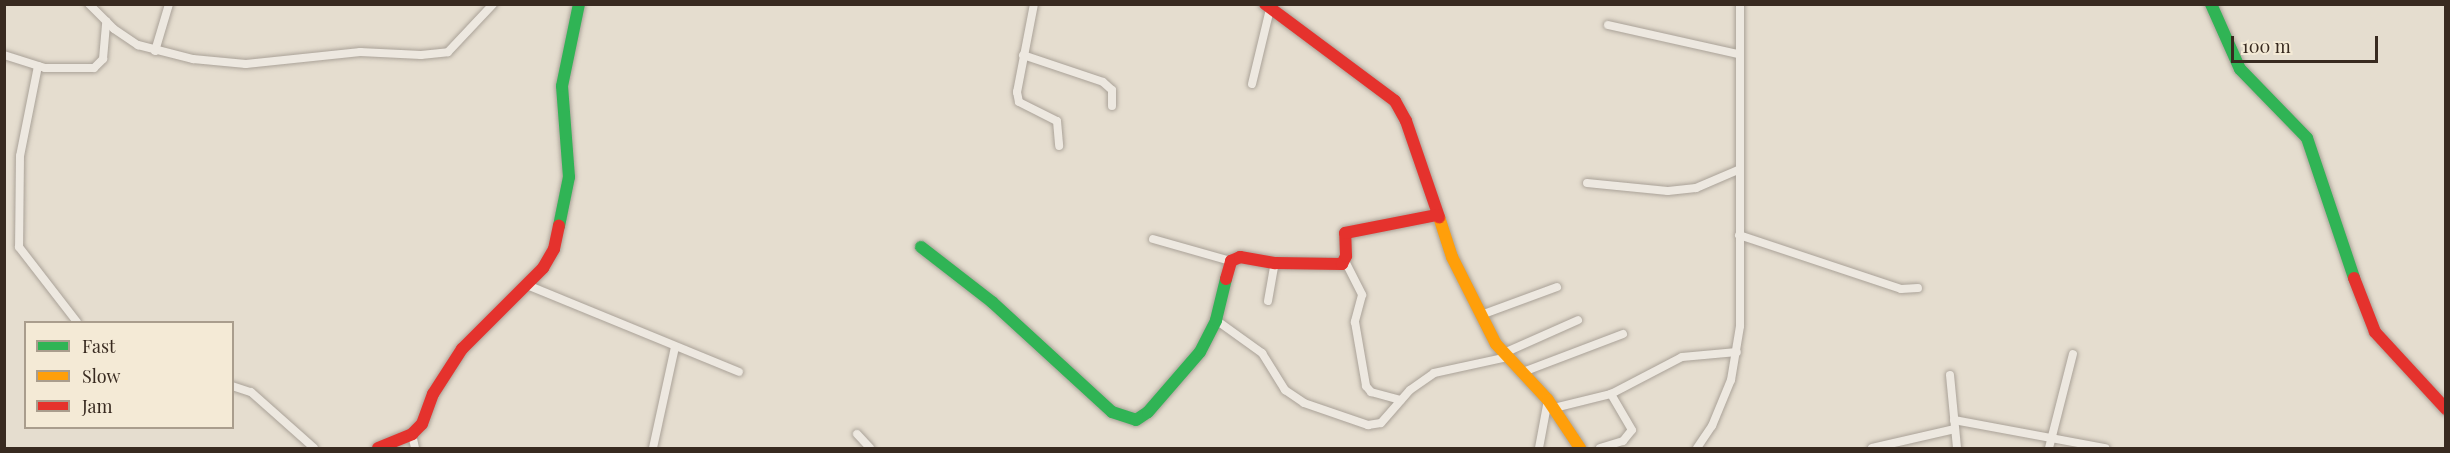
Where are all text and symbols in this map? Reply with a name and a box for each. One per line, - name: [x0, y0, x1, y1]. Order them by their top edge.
- scale bar: [2234, 24, 2381, 62]
- text: 100 m: [2242, 34, 2291, 58]
- legend: [24, 321, 234, 429]
- text: Fast: [82, 334, 115, 358]
- text: Slow: [82, 364, 120, 388]
- text: Jam: [82, 394, 112, 418]

